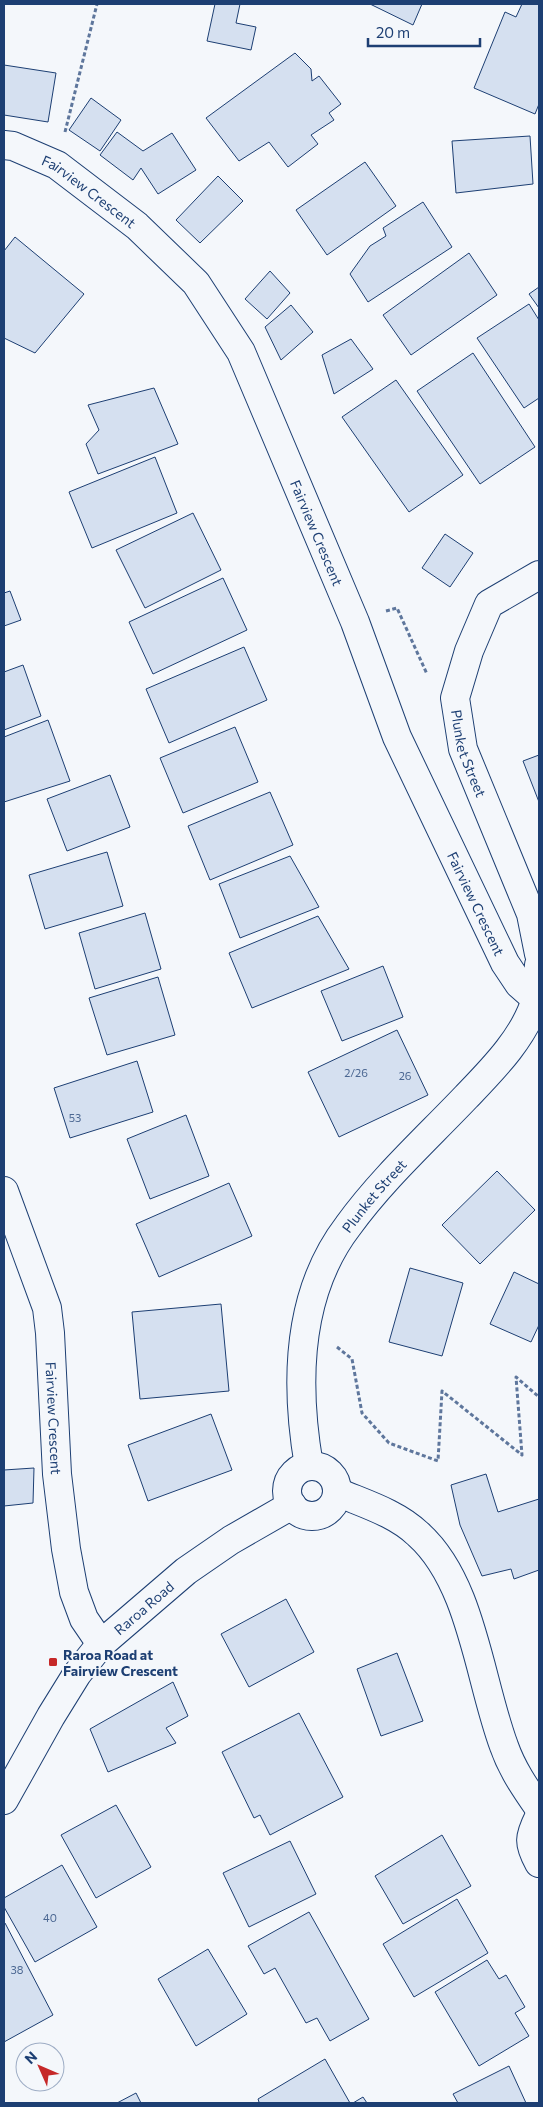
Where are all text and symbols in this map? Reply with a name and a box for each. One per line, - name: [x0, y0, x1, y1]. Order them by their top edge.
- scale bar: [368, 15, 480, 47]
- text: 20 m: [376, 23, 410, 41]
- street label: Fairview Crescent: [39, 151, 140, 231]
- street label: Fairview Crescent: [287, 477, 347, 588]
- street label: Plunket Street: [448, 708, 490, 800]
- street label: Fairview Crescent: [445, 849, 509, 958]
- house number: 2/26: [344, 1066, 368, 1079]
- house number: 26: [399, 1069, 412, 1082]
- house number: 53: [69, 1111, 81, 1124]
- street label: Plunket Street: [338, 1155, 410, 1236]
- street label: Fairview Crescent: [43, 1361, 66, 1475]
- street label: Raroa Road: [110, 1577, 177, 1638]
- place label: Raroa Road at Fairview Crescent: [63, 1646, 178, 1679]
- marker: Raroa Road at Fairview Crescent: [47, 1656, 59, 1668]
- house number: 40: [43, 1911, 57, 1924]
- house number: 38: [11, 1963, 24, 1976]
- north arrow: [15, 2042, 65, 2092]
- text: N: [21, 2048, 40, 2067]

